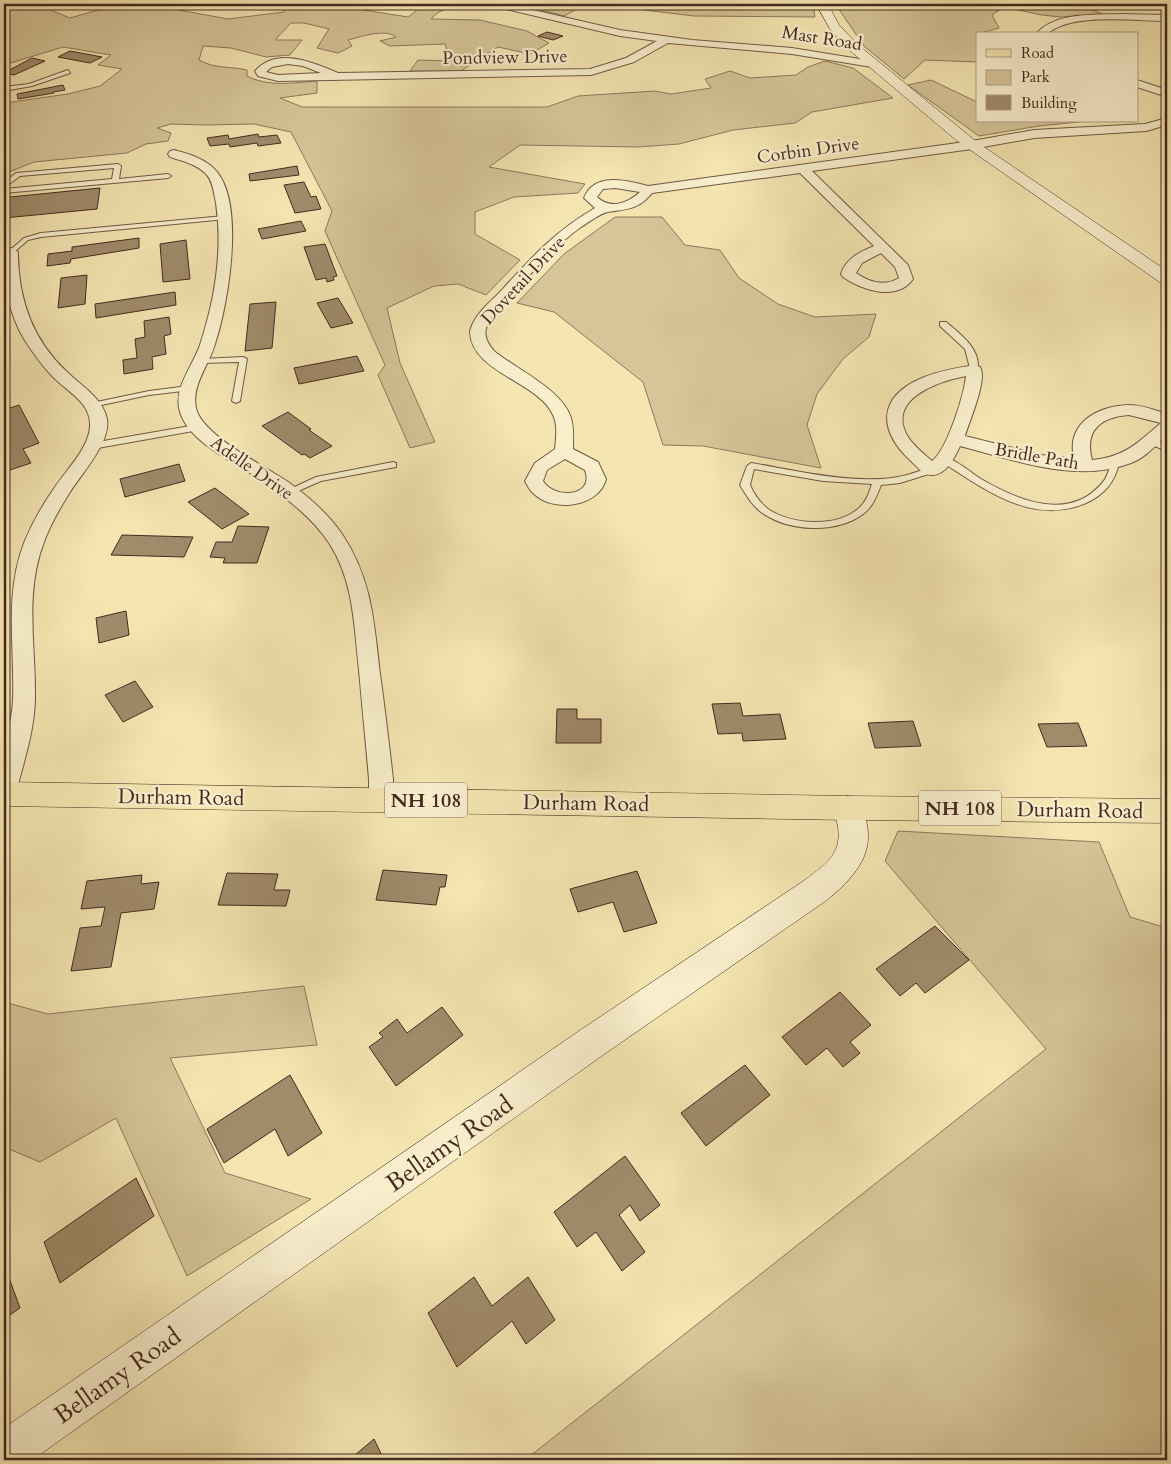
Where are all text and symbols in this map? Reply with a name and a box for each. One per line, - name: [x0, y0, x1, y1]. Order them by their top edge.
- street label: Mast Road: [780, 20, 864, 57]
- legend: [976, 32, 1138, 122]
- text: Road: [1021, 43, 1054, 63]
- street label: Pondview Drive: [442, 44, 568, 71]
- text: Park: [1021, 67, 1050, 87]
- text: Building: [1021, 93, 1077, 113]
- street label: Corbin Drive: [755, 131, 861, 170]
- street label: Dovetail Drive: [476, 230, 571, 330]
- street label: Adelle Drive: [205, 431, 298, 506]
- street label: Bridle Path: [993, 437, 1081, 476]
- street label: Durham Road: [118, 782, 244, 813]
- road number: NH 108: [385, 782, 467, 818]
- street label: Durham Road: [523, 788, 649, 819]
- road number: NH 108: [919, 790, 1001, 826]
- street label: Durham Road: [1017, 795, 1143, 826]
- street label: Bellamy Road: [379, 1087, 520, 1200]
- street label: Bellamy Road: [47, 1319, 188, 1432]

